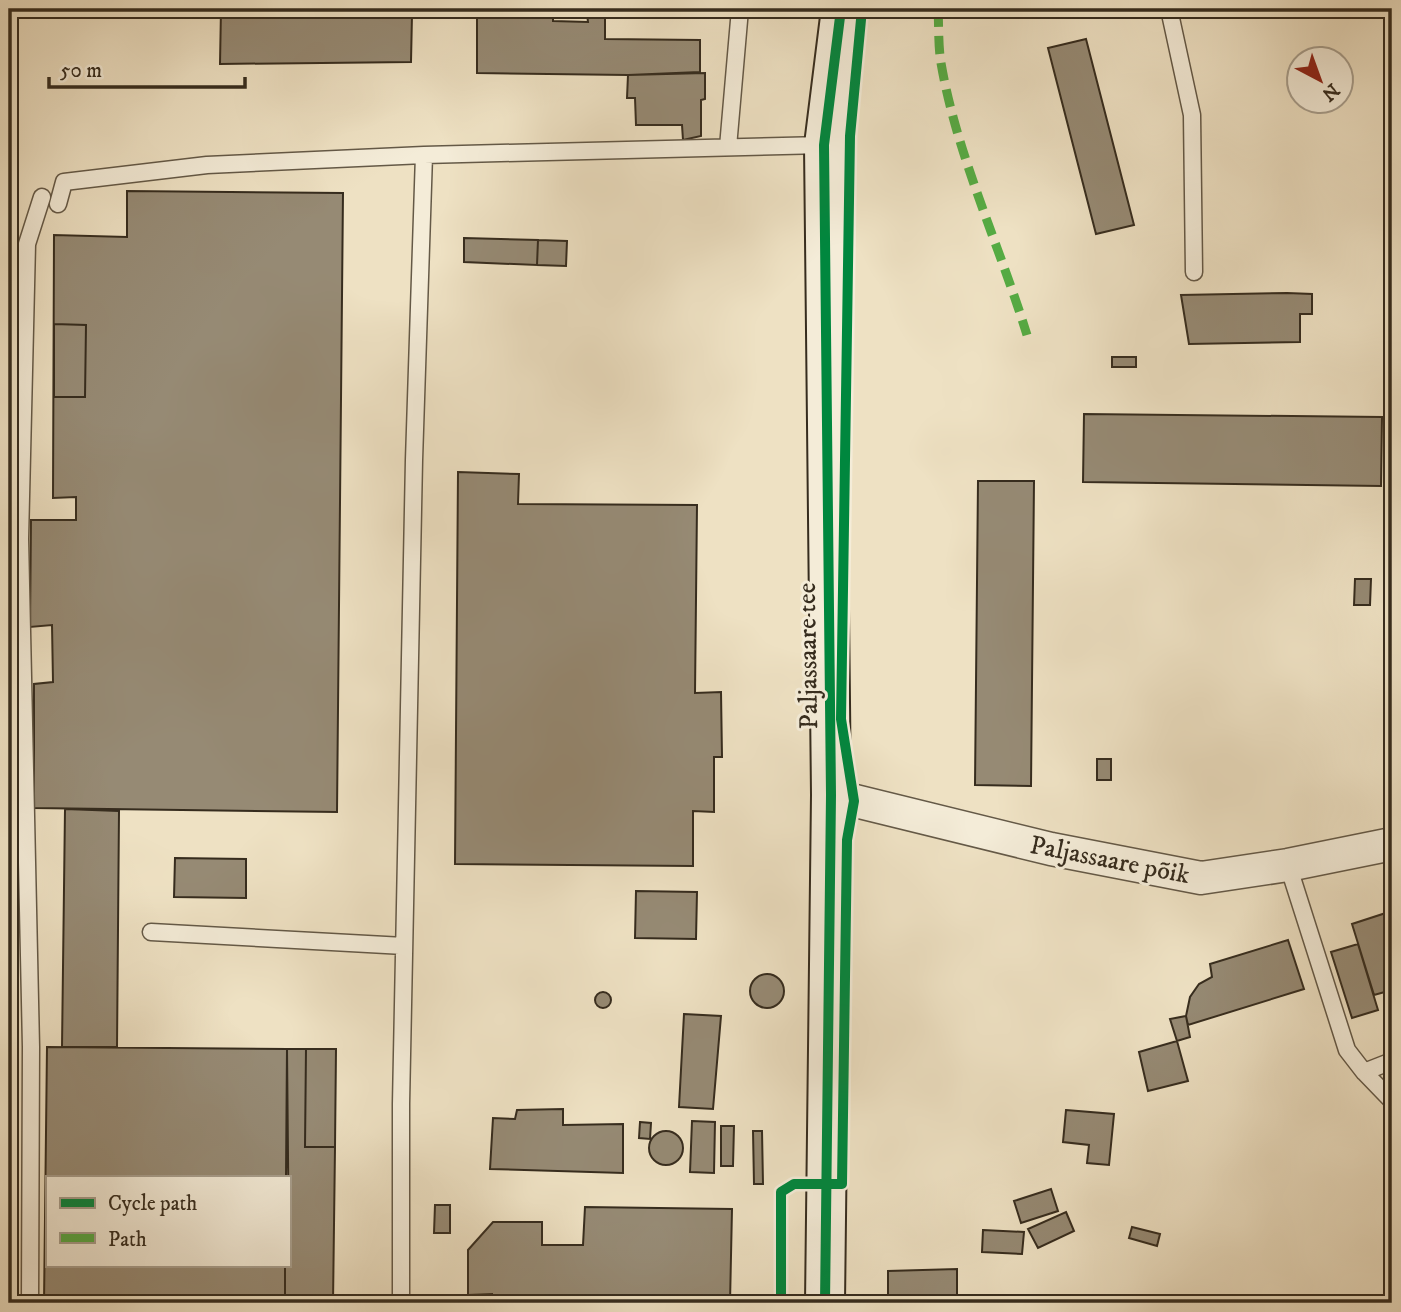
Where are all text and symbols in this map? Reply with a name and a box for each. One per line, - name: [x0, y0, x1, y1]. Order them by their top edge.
- scale bar: [49, 46, 245, 90]
- north arrow: [1286, 46, 1356, 116]
- text: 50 m: [60, 58, 102, 84]
- text: N: [1316, 78, 1344, 106]
- street label: Paljassaare tee: [791, 582, 826, 730]
- street label: Paljassaare põik: [1027, 829, 1192, 892]
- legend: [46, 1176, 290, 1266]
- text: Cycle path: [108, 1191, 197, 1217]
- text: Path: [108, 1227, 147, 1253]

